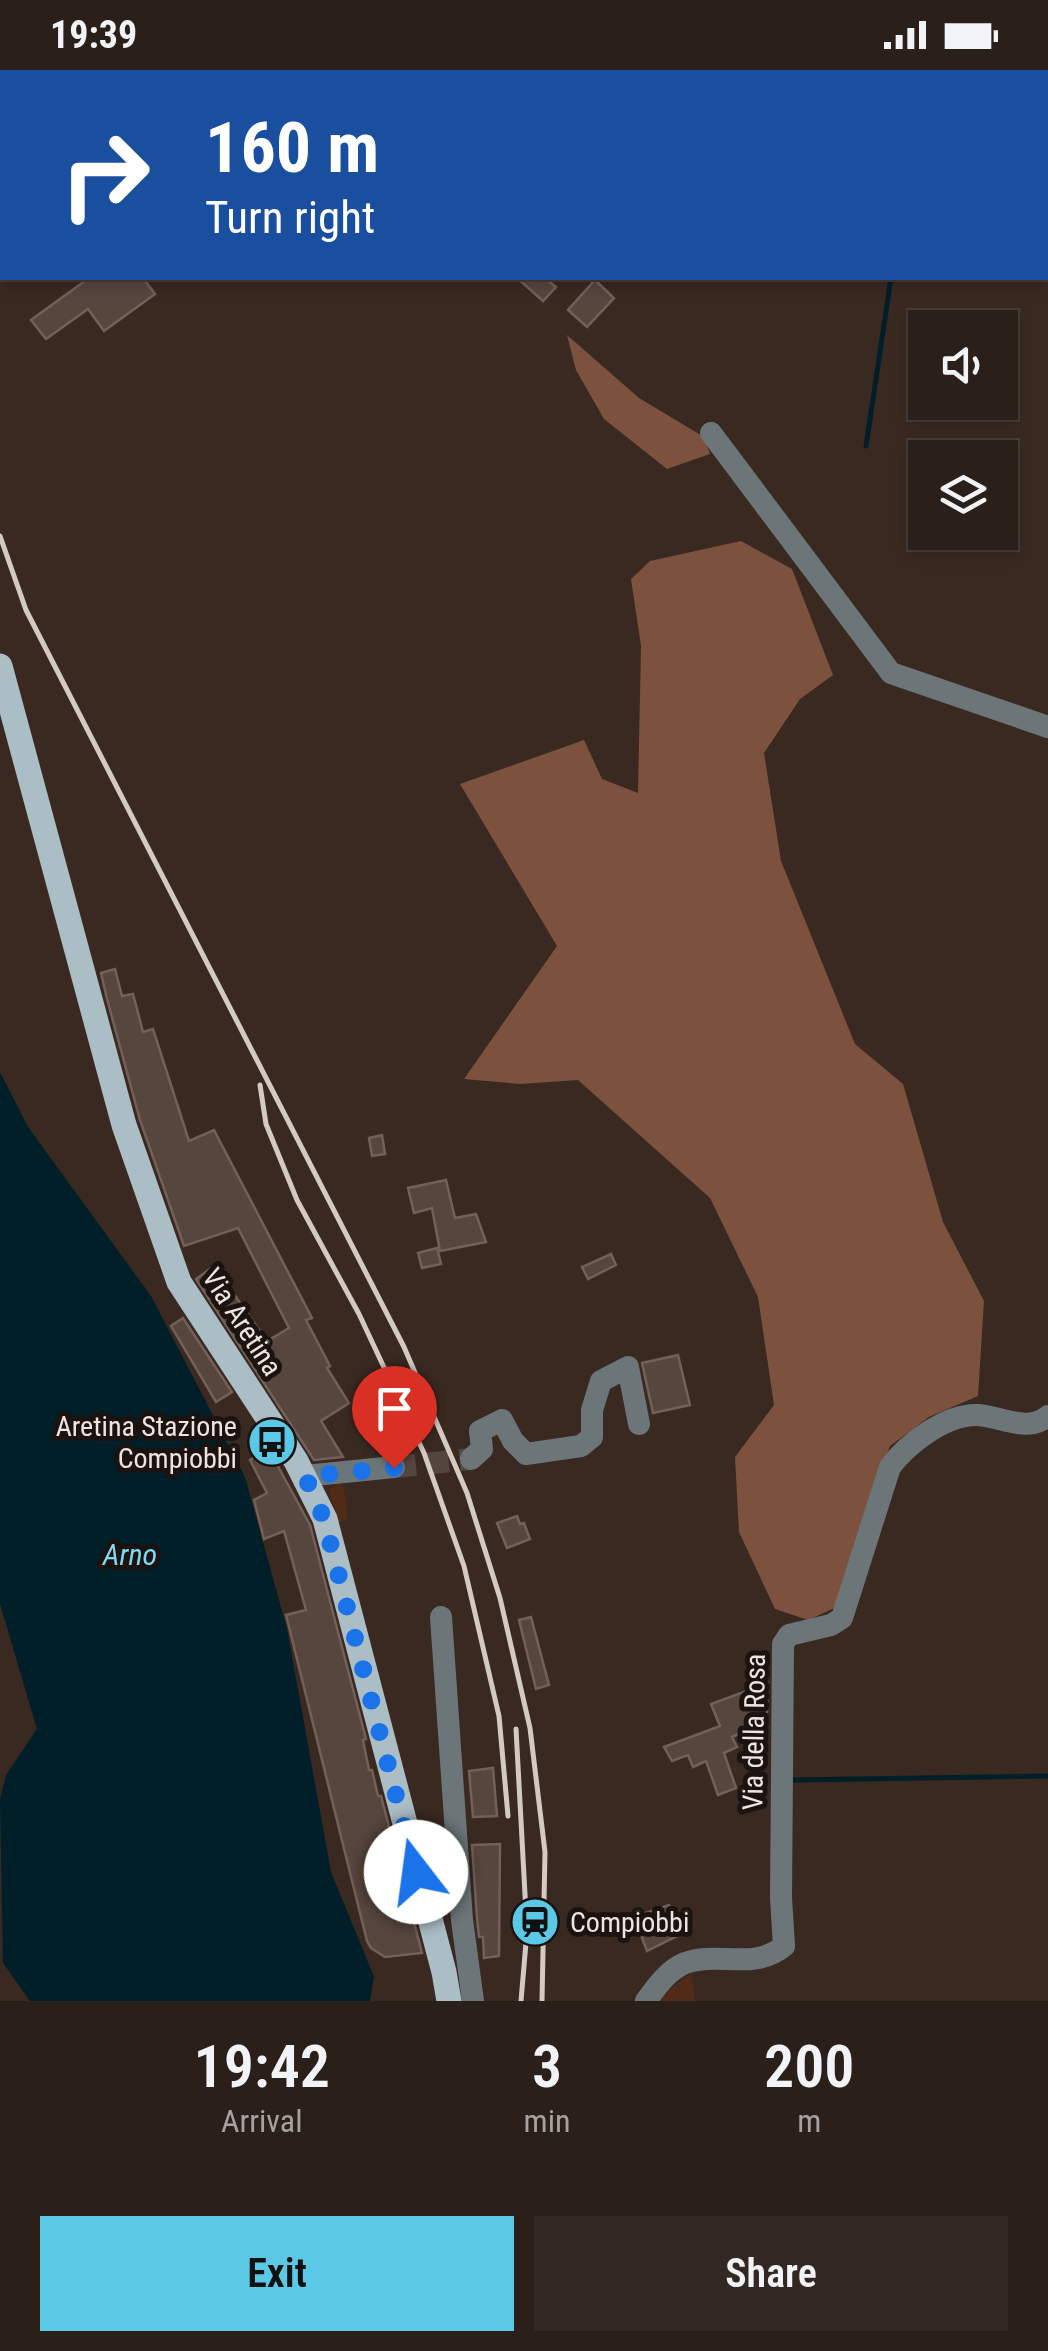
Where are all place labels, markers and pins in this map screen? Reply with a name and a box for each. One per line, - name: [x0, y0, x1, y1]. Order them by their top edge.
- pin: [352, 1366, 437, 1469]
- place label: Aretina Stazione Compiobbi: [56, 1410, 237, 1475]
- bus stop icon: Aretina Stazione Compiobbi: [246, 1416, 298, 1468]
- station icon: Compiobbi: [509, 1896, 561, 1948]
- place label: Compiobbi: [570, 1906, 689, 1939]

